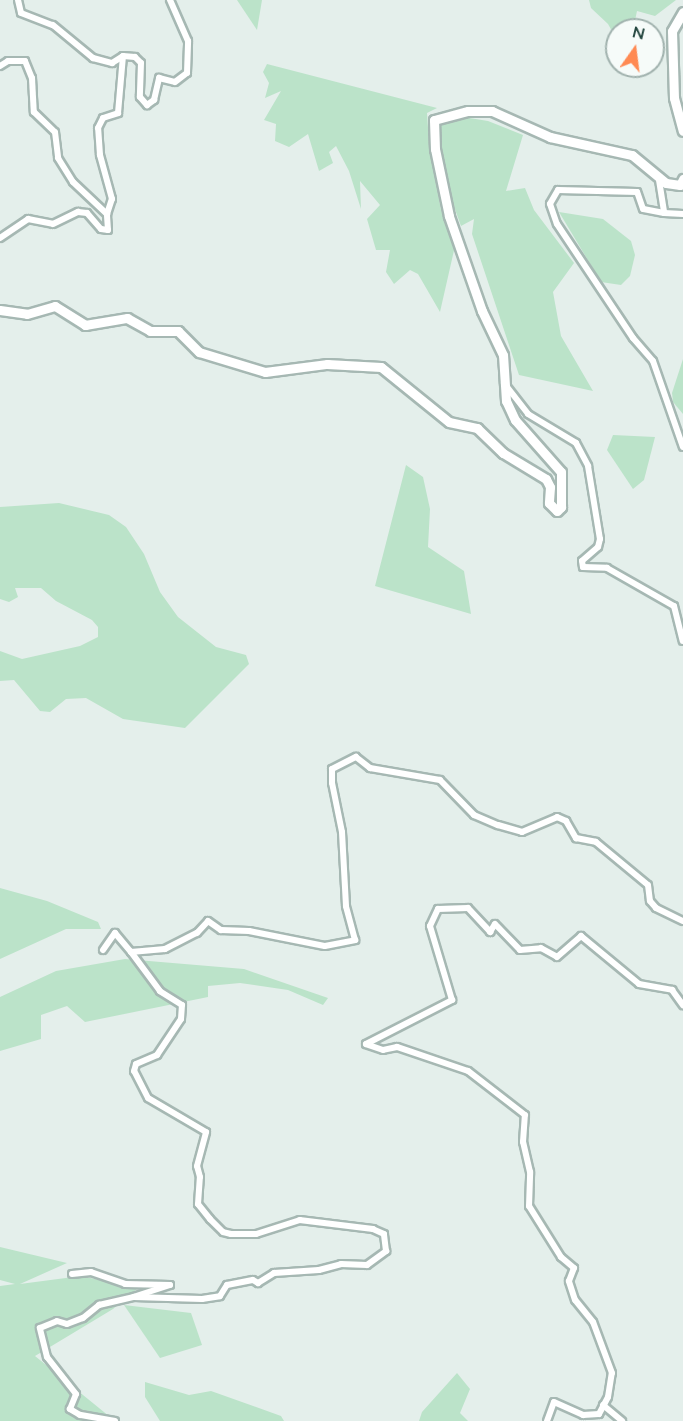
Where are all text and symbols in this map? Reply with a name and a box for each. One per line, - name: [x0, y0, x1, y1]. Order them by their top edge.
- north arrow: [605, 18, 665, 78]
- text: N: [631, 21, 647, 43]

